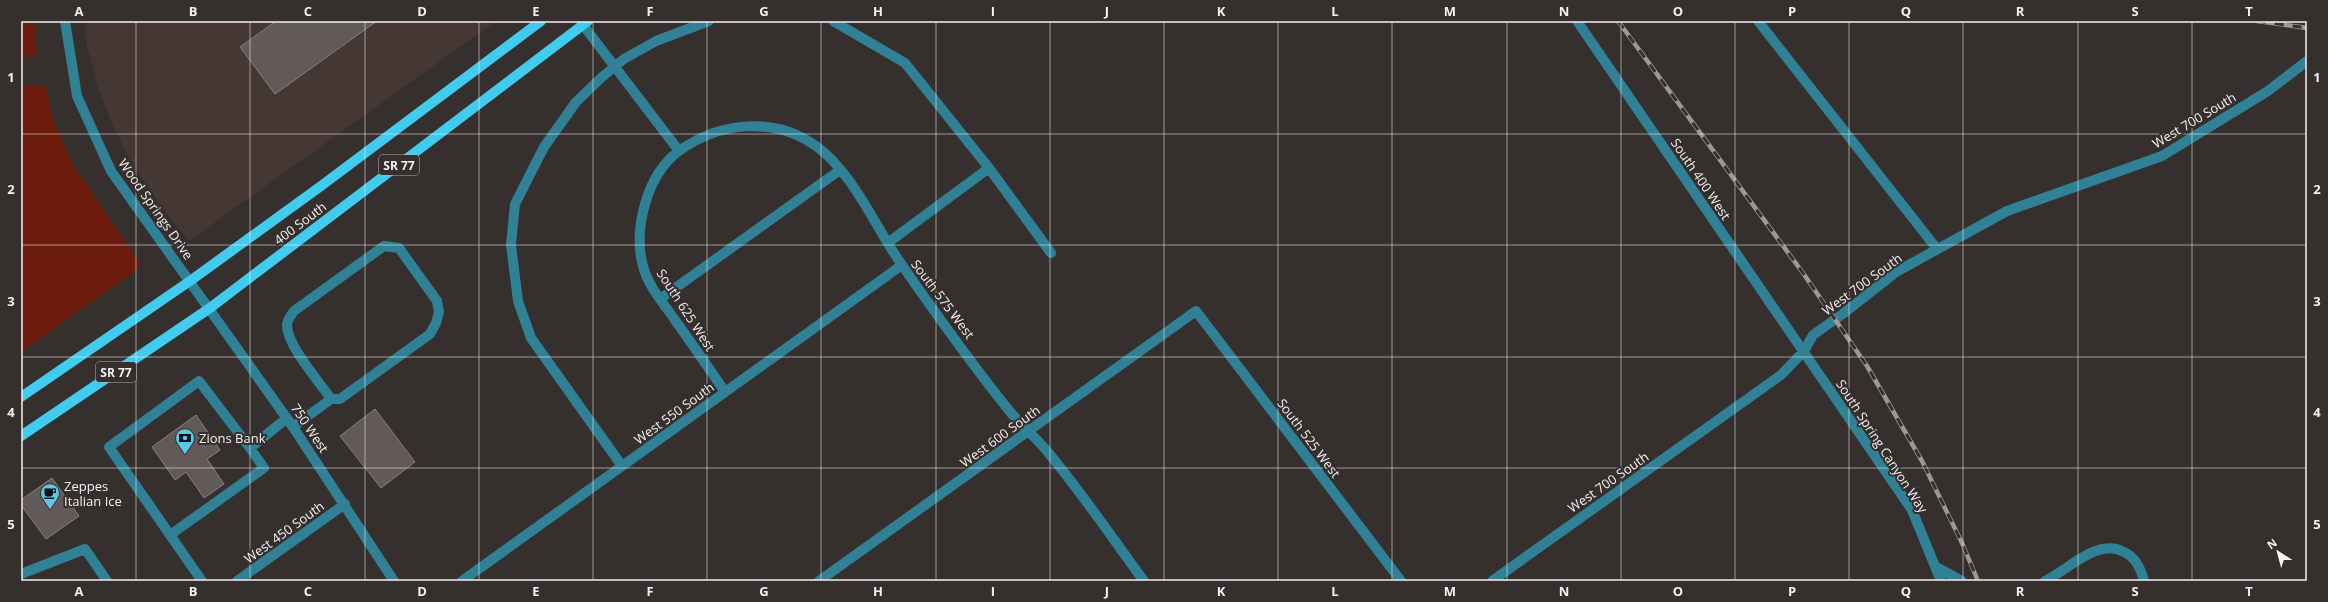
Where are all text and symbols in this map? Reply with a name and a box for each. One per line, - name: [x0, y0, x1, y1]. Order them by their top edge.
- text: A: [75, 2, 84, 20]
- text: B: [189, 2, 198, 20]
- text: C: [304, 2, 312, 20]
- text: D: [417, 2, 427, 20]
- text: E: [532, 2, 540, 20]
- text: F: [646, 2, 654, 20]
- text: G: [759, 2, 769, 20]
- text: H: [873, 2, 883, 20]
- text: I: [991, 2, 995, 20]
- text: J: [1104, 2, 1109, 20]
- text: K: [1217, 2, 1226, 20]
- text: L: [1331, 2, 1339, 20]
- text: M: [1444, 2, 1456, 20]
- text: N: [1559, 2, 1569, 20]
- text: O: [1673, 2, 1683, 20]
- text: P: [1788, 2, 1796, 20]
- text: Q: [1901, 2, 1911, 20]
- text: R: [2016, 2, 2025, 20]
- text: S: [2131, 2, 2139, 20]
- text: T: [2245, 2, 2253, 20]
- text: 1: [7, 68, 15, 86]
- text: 1: [2313, 68, 2321, 86]
- street label: West 700 South: [2149, 88, 2239, 152]
- street label: South 400 West: [1667, 135, 1735, 224]
- street label: Wood Springs Drive: [114, 155, 198, 263]
- road number: SR 77: [379, 155, 419, 175]
- text: 2: [7, 180, 15, 198]
- text: 2: [2313, 180, 2321, 198]
- street label: 400 South: [270, 197, 330, 249]
- street label: West 700 South: [1818, 249, 1906, 319]
- street label: South 575 West: [907, 256, 979, 343]
- street label: South 625 West: [653, 265, 720, 355]
- text: 3: [7, 292, 15, 310]
- text: 3: [2313, 292, 2321, 310]
- road number: SR 77: [96, 362, 136, 382]
- street label: South Spring Canyon Way: [1832, 376, 1932, 517]
- street label: West 550 South: [630, 378, 718, 448]
- street label: South 525 West: [1273, 395, 1345, 482]
- street label: 750 West: [287, 400, 333, 456]
- street label: West 600 South: [956, 401, 1044, 471]
- text: 4: [7, 403, 15, 421]
- text: 4: [2313, 403, 2321, 421]
- bank icon: Zions Bank: [174, 427, 196, 455]
- place label: Zions Bank: [199, 429, 266, 447]
- street label: West 700 South: [1564, 447, 1652, 517]
- place label: Zeppes Italian Ice: [64, 477, 122, 510]
- cafe icon: Zeppes Italian Ice: [39, 482, 61, 510]
- street label: West 450 South: [240, 497, 328, 567]
- text: 5: [7, 515, 15, 533]
- text: 5: [2313, 515, 2321, 533]
- north arrow: [2258, 532, 2298, 572]
- text: N: [2264, 535, 2280, 552]
- text: A: [75, 582, 84, 600]
- text: B: [189, 582, 198, 600]
- text: C: [304, 582, 312, 600]
- text: D: [417, 582, 427, 600]
- text: E: [532, 582, 540, 600]
- text: F: [646, 582, 654, 600]
- text: G: [759, 582, 769, 600]
- text: H: [873, 582, 883, 600]
- text: I: [991, 582, 995, 600]
- text: J: [1104, 582, 1109, 600]
- text: K: [1217, 582, 1226, 600]
- text: L: [1331, 582, 1339, 600]
- text: M: [1444, 582, 1456, 600]
- text: N: [1559, 582, 1569, 600]
- text: O: [1673, 582, 1683, 600]
- text: P: [1788, 582, 1796, 600]
- text: Q: [1901, 582, 1911, 600]
- text: R: [2016, 582, 2025, 600]
- text: S: [2131, 582, 2139, 600]
- text: T: [2245, 582, 2253, 600]

